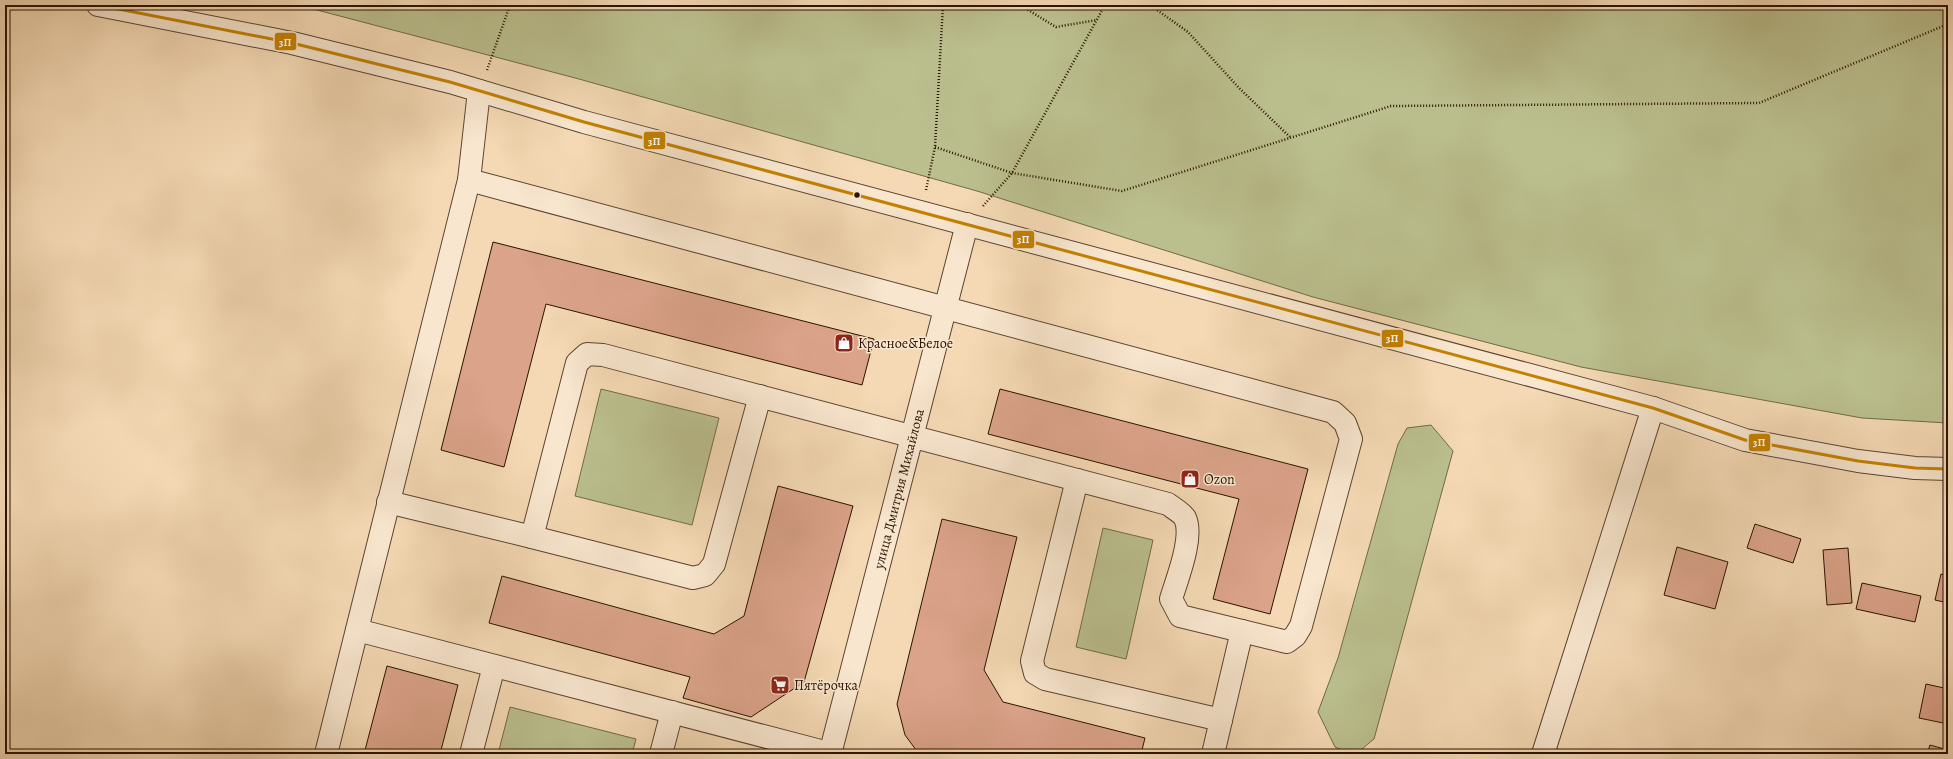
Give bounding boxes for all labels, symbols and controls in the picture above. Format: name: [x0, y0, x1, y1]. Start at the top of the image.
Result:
line badge: 3П: [274, 32, 297, 51]
text: 3П: [279, 35, 291, 50]
line badge: 3П: [643, 131, 666, 150]
text: 3П: [648, 134, 660, 149]
unlabelled marker: [852, 190, 862, 200]
line badge: 3П: [1012, 230, 1035, 249]
text: 3П: [1017, 232, 1029, 247]
line badge: 3П: [1381, 329, 1404, 348]
text: 3П: [1386, 331, 1398, 346]
shop icon: Красное&Белое: [833, 332, 855, 354]
place label: Красное&Белое: [858, 334, 953, 353]
street label: улица Дмитрия Михайлова: [868, 406, 929, 572]
line badge: 3П: [1748, 433, 1771, 452]
text: 3П: [1753, 435, 1765, 450]
shop icon: Ozon: [1179, 468, 1201, 490]
place label: Ozon: [1204, 470, 1235, 489]
supermarket icon: Пятёрочка: [769, 674, 791, 696]
place label: Пятёрочка: [794, 676, 858, 695]

